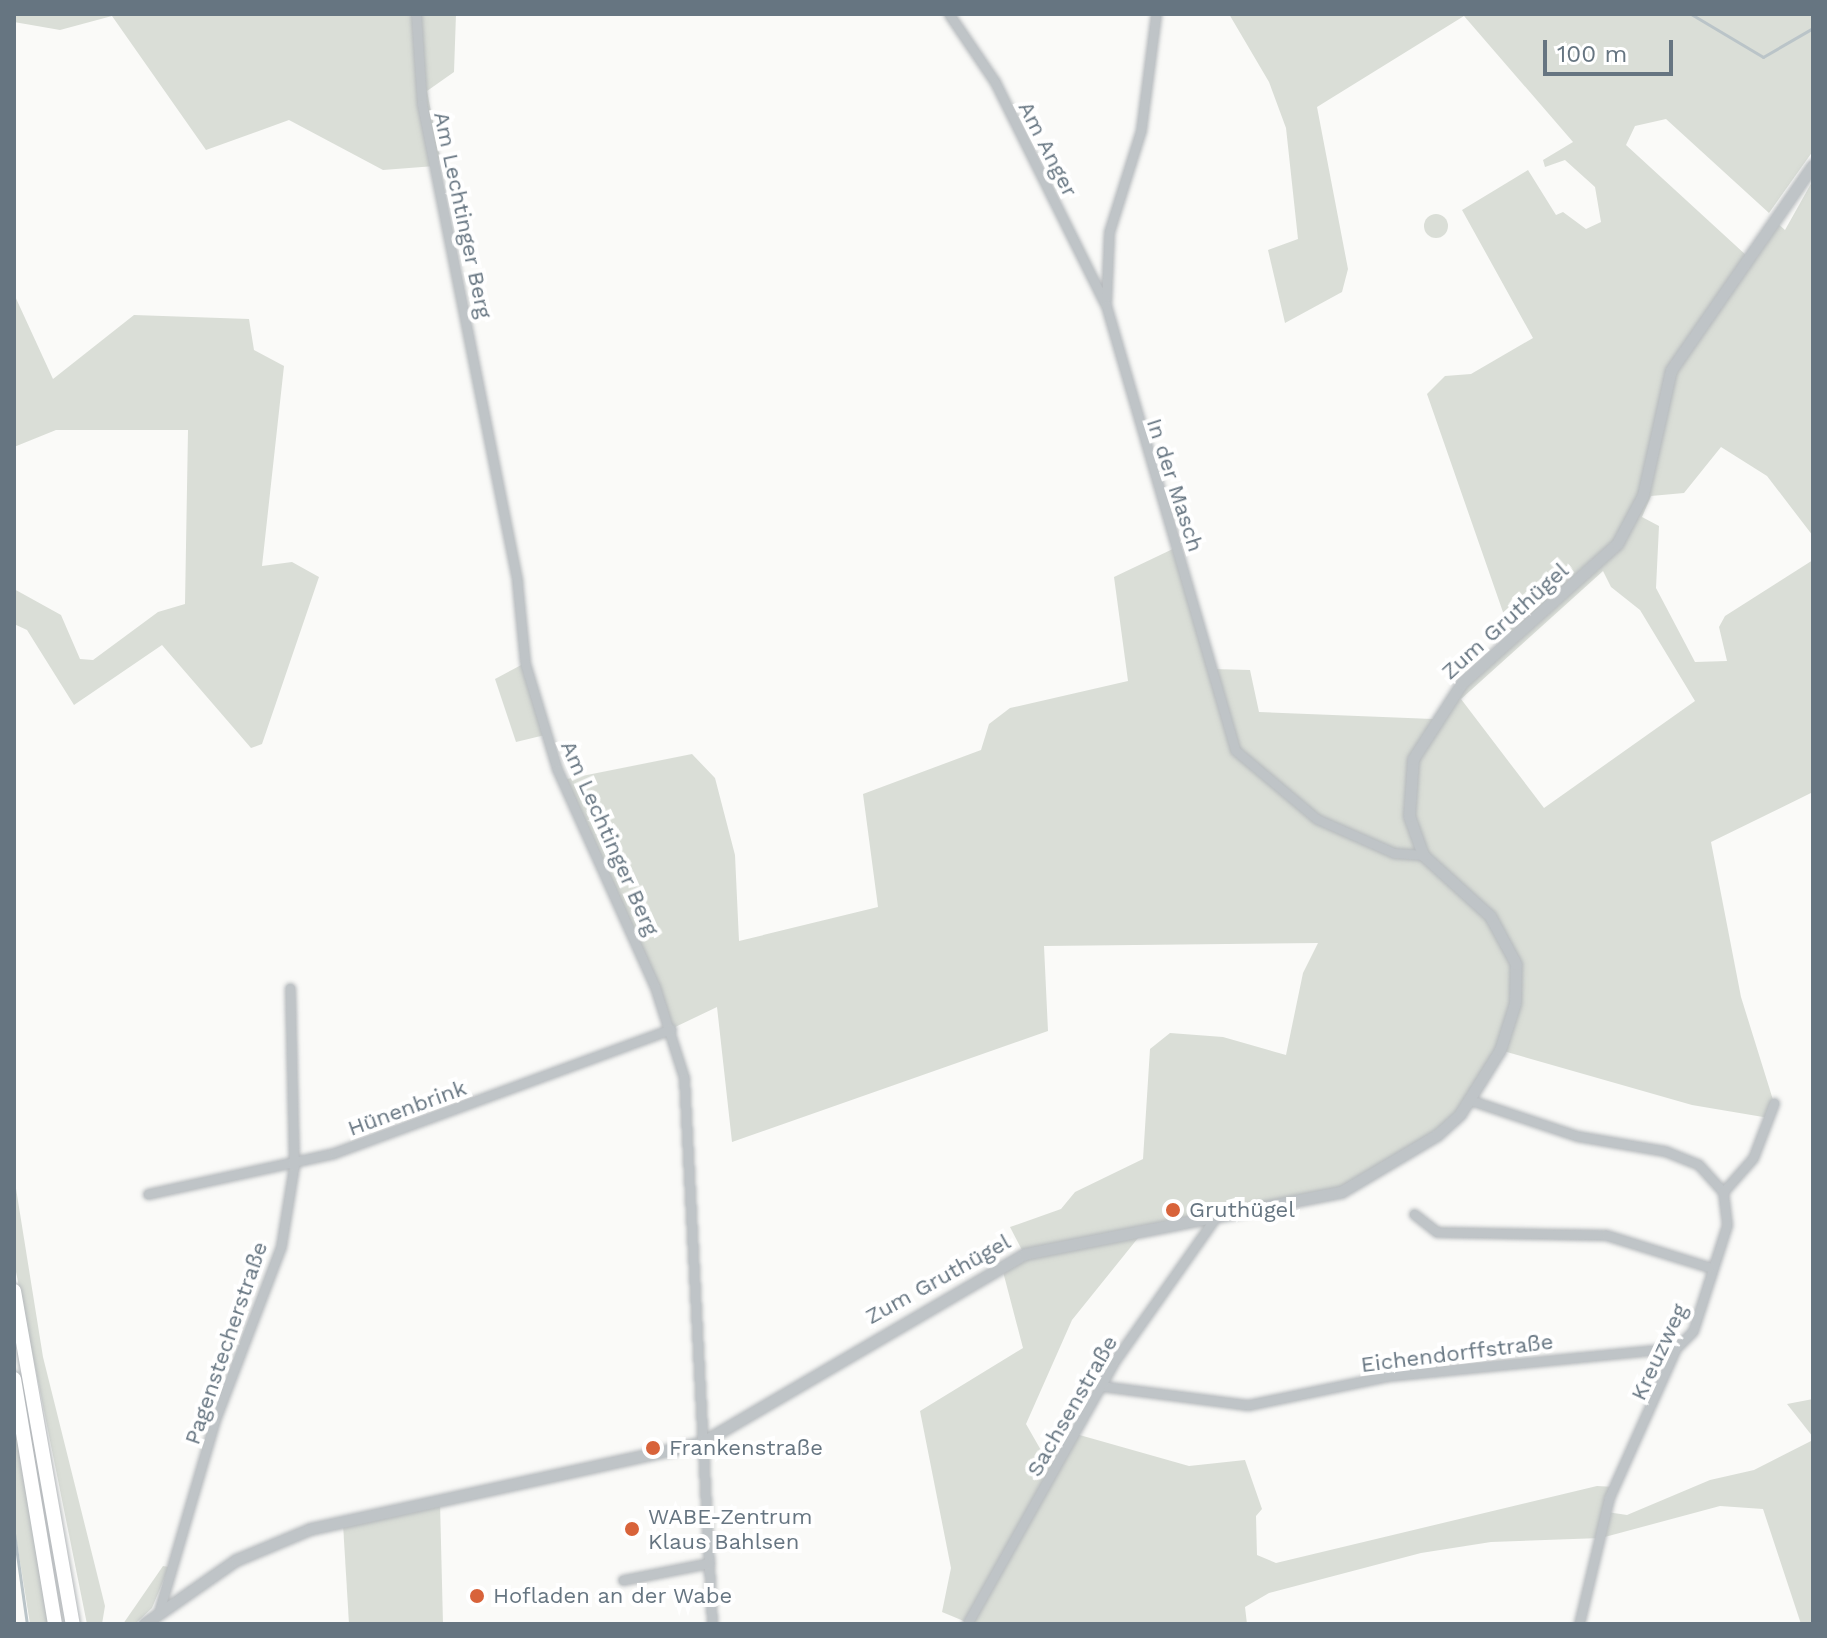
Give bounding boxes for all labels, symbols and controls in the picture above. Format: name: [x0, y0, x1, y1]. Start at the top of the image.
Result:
scale bar: [1547, 24, 1677, 74]
text: 100 m: [1557, 40, 1627, 68]
street label: Am Anger: [1013, 96, 1083, 202]
street label: Am Lechtinger Berg: [428, 109, 498, 321]
street label: In der Masch: [1141, 415, 1209, 555]
street label: Zum Gruthügel: [1436, 557, 1574, 685]
street label: Am Lechtinger Berg: [555, 736, 665, 940]
street label: Hünenbrink: [344, 1074, 470, 1142]
place label: Gruthügel: [1189, 1197, 1295, 1223]
marker: Gruthügel: [1164, 1201, 1182, 1219]
street label: Zum Gruthügel: [861, 1228, 1015, 1330]
street label: Pagenstecherstraße: [179, 1238, 273, 1448]
street label: Kreuzweg: [1625, 1300, 1693, 1404]
street label: Eichendorffstraße: [1359, 1328, 1555, 1378]
street label: Sachsenstraße: [1021, 1331, 1123, 1481]
place label: Frankenstraße: [669, 1435, 823, 1461]
marker: Frankenstraße: [644, 1439, 662, 1457]
place label: WABE-Zentrum Klaus Bahlsen: [648, 1503, 812, 1554]
marker: WABE-Zentrum Klaus Bahlsen: [623, 1520, 641, 1538]
place label: Hofladen an der Wabe: [493, 1583, 733, 1609]
marker: Hofladen an der Wabe: [468, 1587, 486, 1605]

